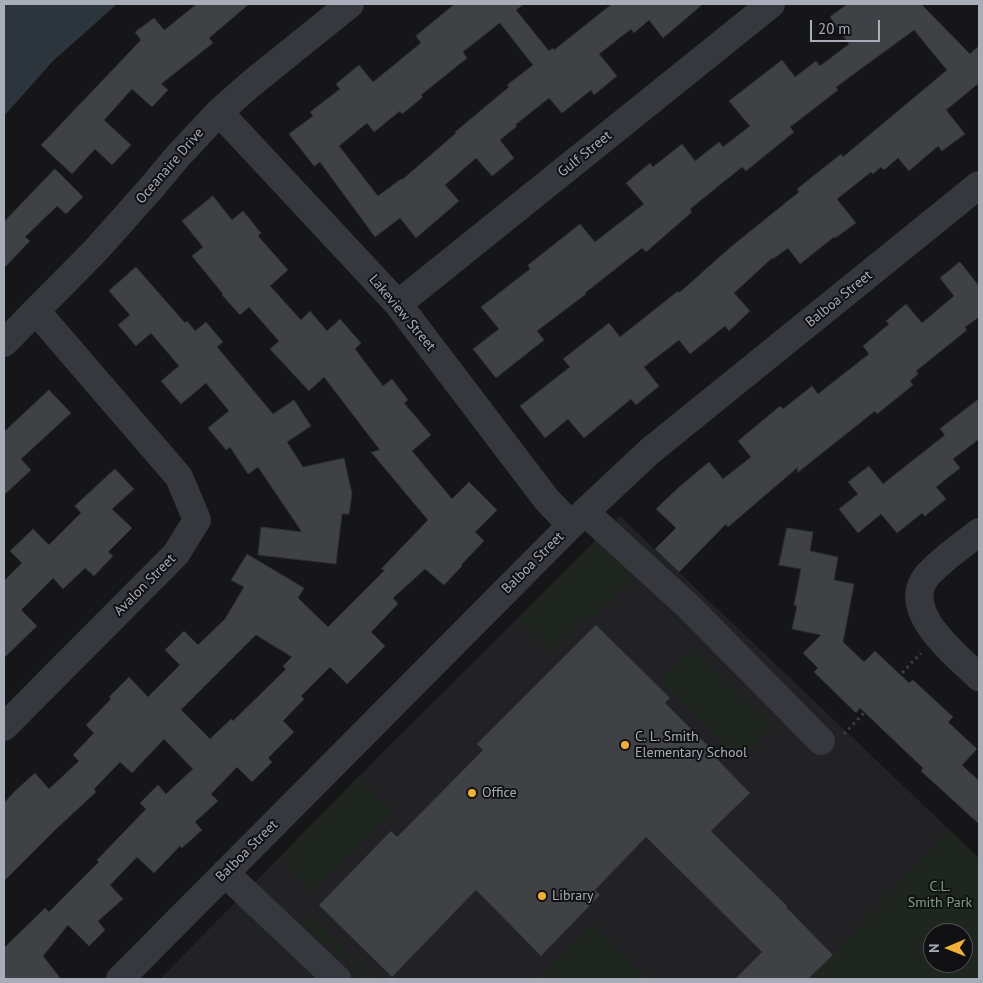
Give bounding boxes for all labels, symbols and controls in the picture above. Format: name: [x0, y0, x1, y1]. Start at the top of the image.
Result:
scale bar: [813, 10, 883, 42]
text: 20 m: [818, 19, 851, 38]
street label: Oceanaire Drive: [133, 125, 207, 207]
street label: Gulf Street: [555, 127, 615, 181]
street label: Balboa Street: [802, 267, 876, 331]
street label: Lakeview Street: [365, 271, 439, 355]
street label: Balboa Street: [499, 529, 567, 597]
street label: Avalon Street: [111, 551, 179, 619]
place label: C. L. Smith Elementary School: [635, 729, 747, 762]
marker: C. L. Smith Elementary School: [619, 739, 631, 751]
place label: Office: [482, 785, 517, 801]
marker: Office: [466, 787, 478, 799]
street label: Balboa Street: [213, 817, 281, 885]
park label: C.L. Smith Park: [908, 879, 972, 912]
place label: Library: [552, 888, 594, 904]
marker: Library: [536, 890, 548, 902]
north arrow: [923, 923, 973, 973]
text: N: [925, 943, 943, 953]

